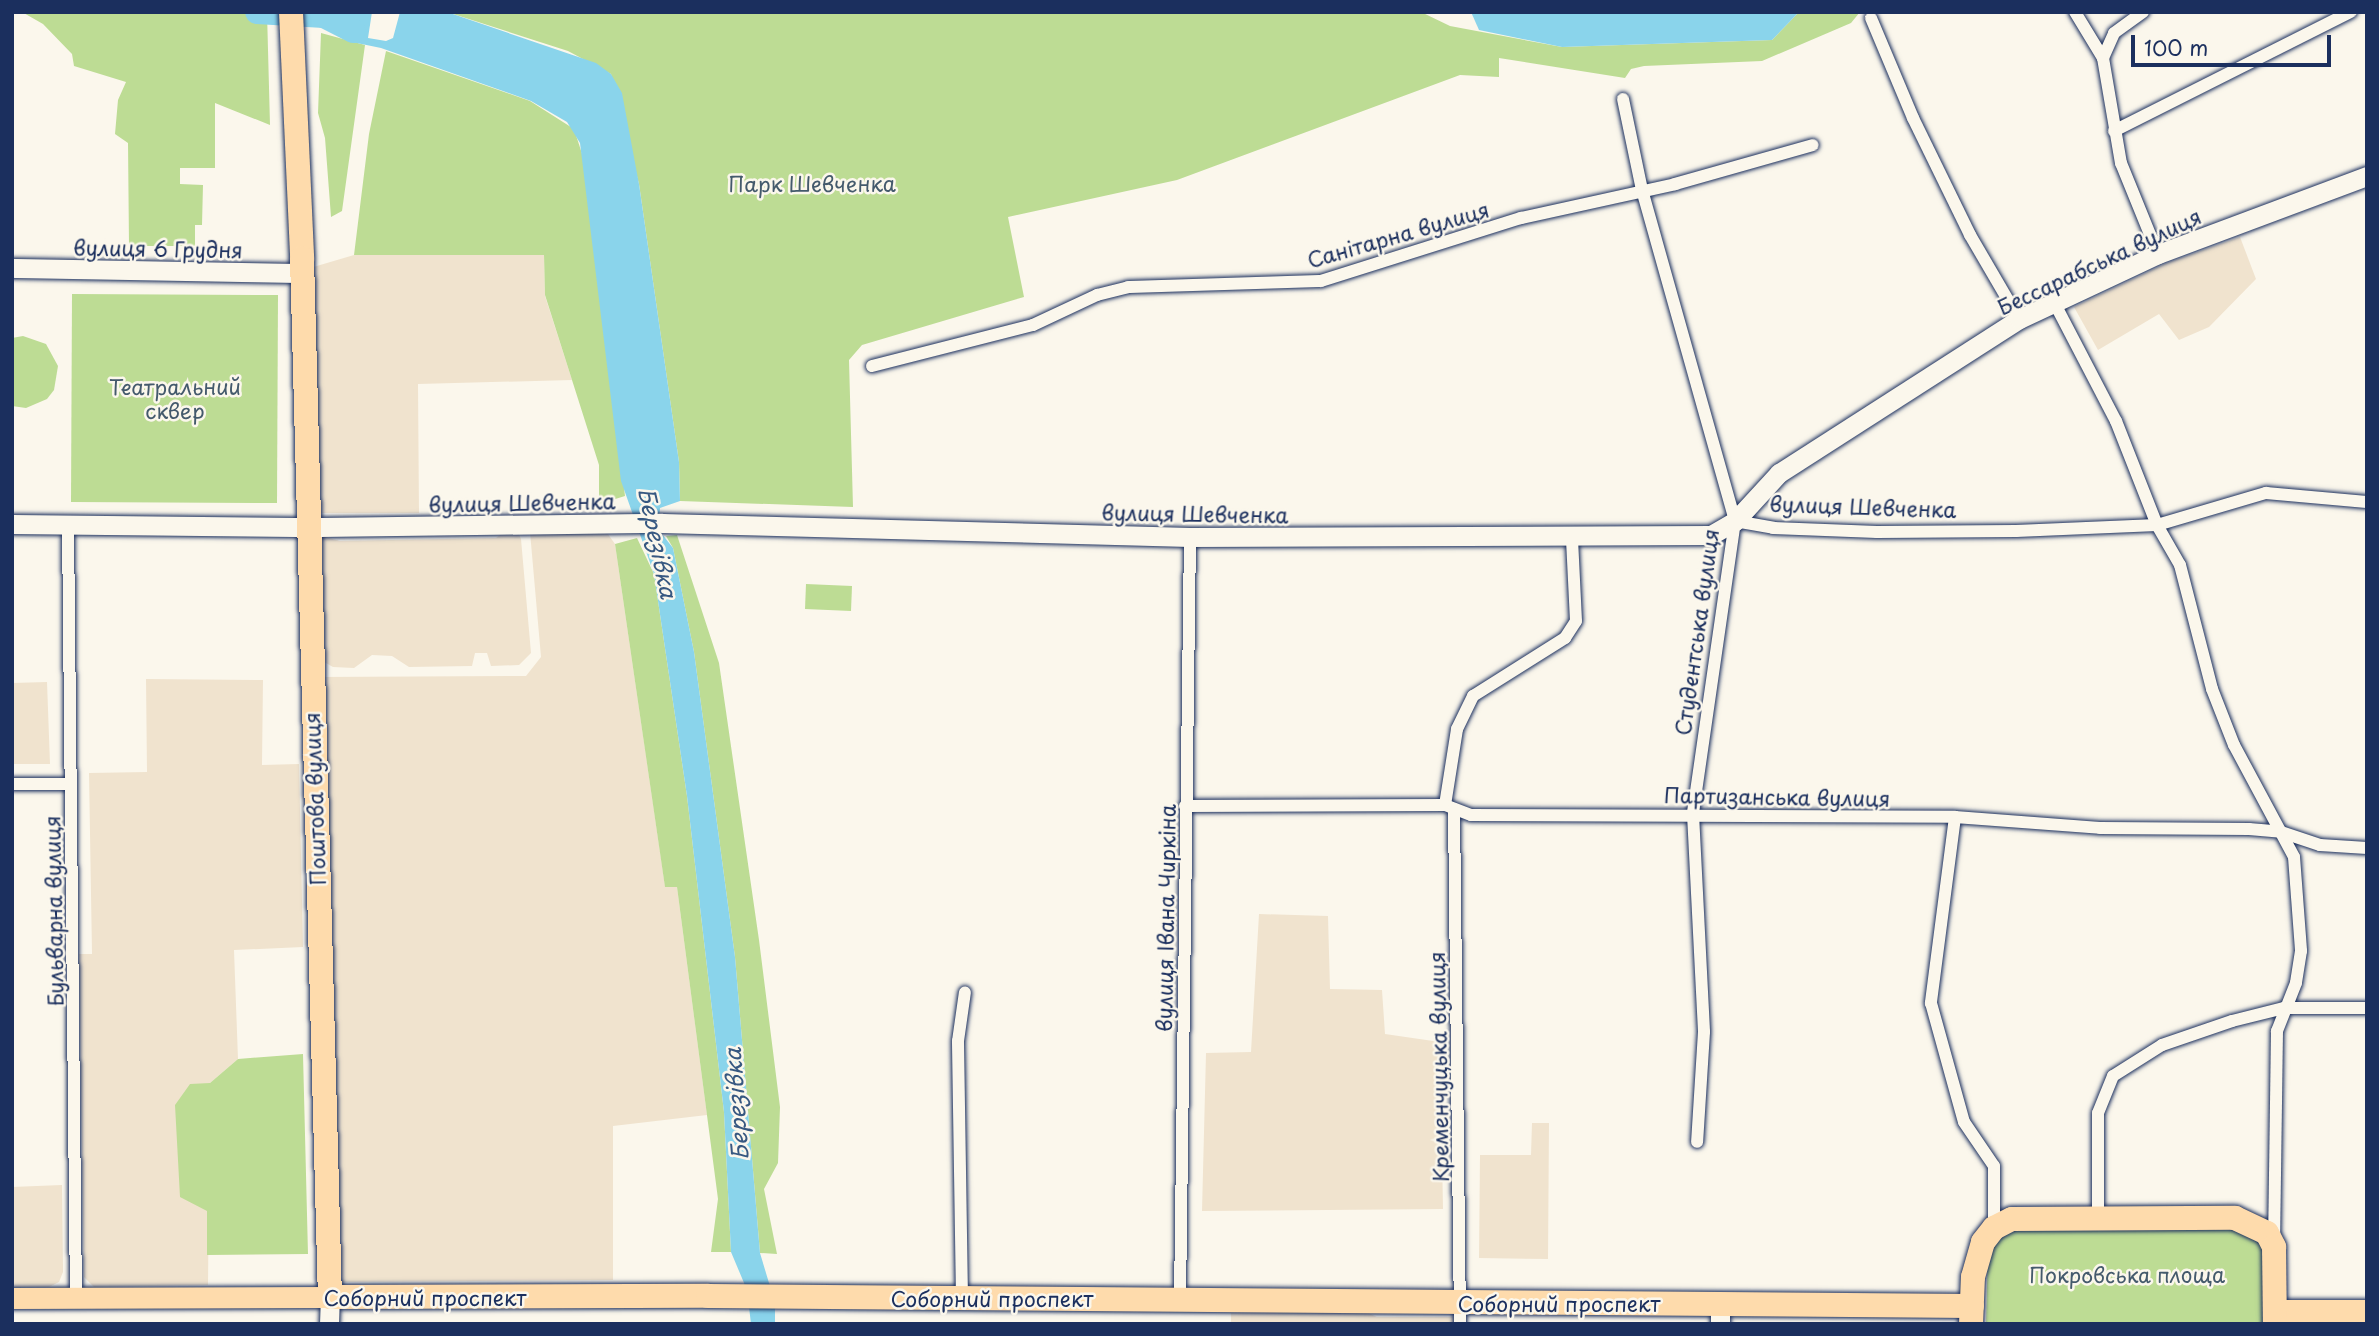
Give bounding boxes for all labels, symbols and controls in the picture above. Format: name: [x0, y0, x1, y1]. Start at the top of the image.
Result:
scale bar: [2134, 21, 2334, 65]
text: 100 m: [2144, 31, 2208, 63]
park label: Парк Шевченка: [728, 170, 896, 196]
street label: Санітарна вулиця: [1304, 196, 1492, 272]
street label: Бессарабська вулиця: [1993, 203, 2205, 319]
street label: вулиця 6 Грудня: [72, 234, 244, 262]
park label: Театральний сквер: [109, 373, 241, 423]
water label: Березівка: [633, 485, 683, 601]
street label: вулиця Шевченка: [428, 488, 616, 516]
street label: вулиця Шевченка: [1769, 490, 1957, 522]
street label: вулиця Шевченка: [1101, 499, 1289, 527]
street label: Студентська вулиця: [1669, 527, 1723, 737]
street label: Поштова вулиця: [298, 712, 330, 886]
street label: Партизанська вулиця: [1663, 781, 1891, 811]
street label: вулиця Івана Чиркіна: [1150, 804, 1180, 1032]
street label: Бульварна вулиця: [39, 815, 67, 1007]
street label: Кременчуцька вулиця: [1423, 951, 1453, 1183]
water label: Березівка: [718, 1047, 754, 1161]
park label: Покровська площа: [2028, 1261, 2226, 1287]
street label: Соборний проспект: [323, 1284, 527, 1310]
street label: Соборний проспект: [890, 1285, 1094, 1311]
street label: Соборний проспект: [1457, 1290, 1661, 1316]

